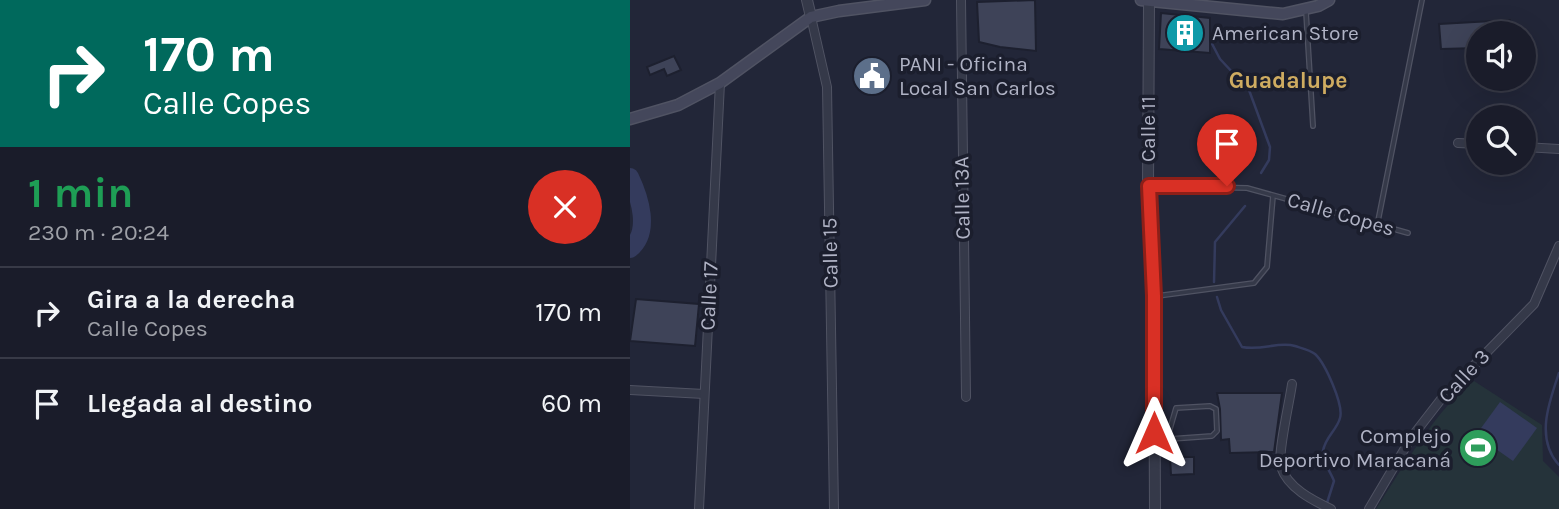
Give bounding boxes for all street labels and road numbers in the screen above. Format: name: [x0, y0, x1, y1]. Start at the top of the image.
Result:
street label: Calle 11: [1136, 96, 1160, 162]
street label: Calle 13A: [949, 156, 975, 240]
street label: Calle Copes: [1285, 187, 1397, 241]
street label: Calle 15: [817, 217, 843, 289]
street label: Calle 17: [695, 261, 723, 331]
street label: Calle 3: [1433, 344, 1495, 408]

